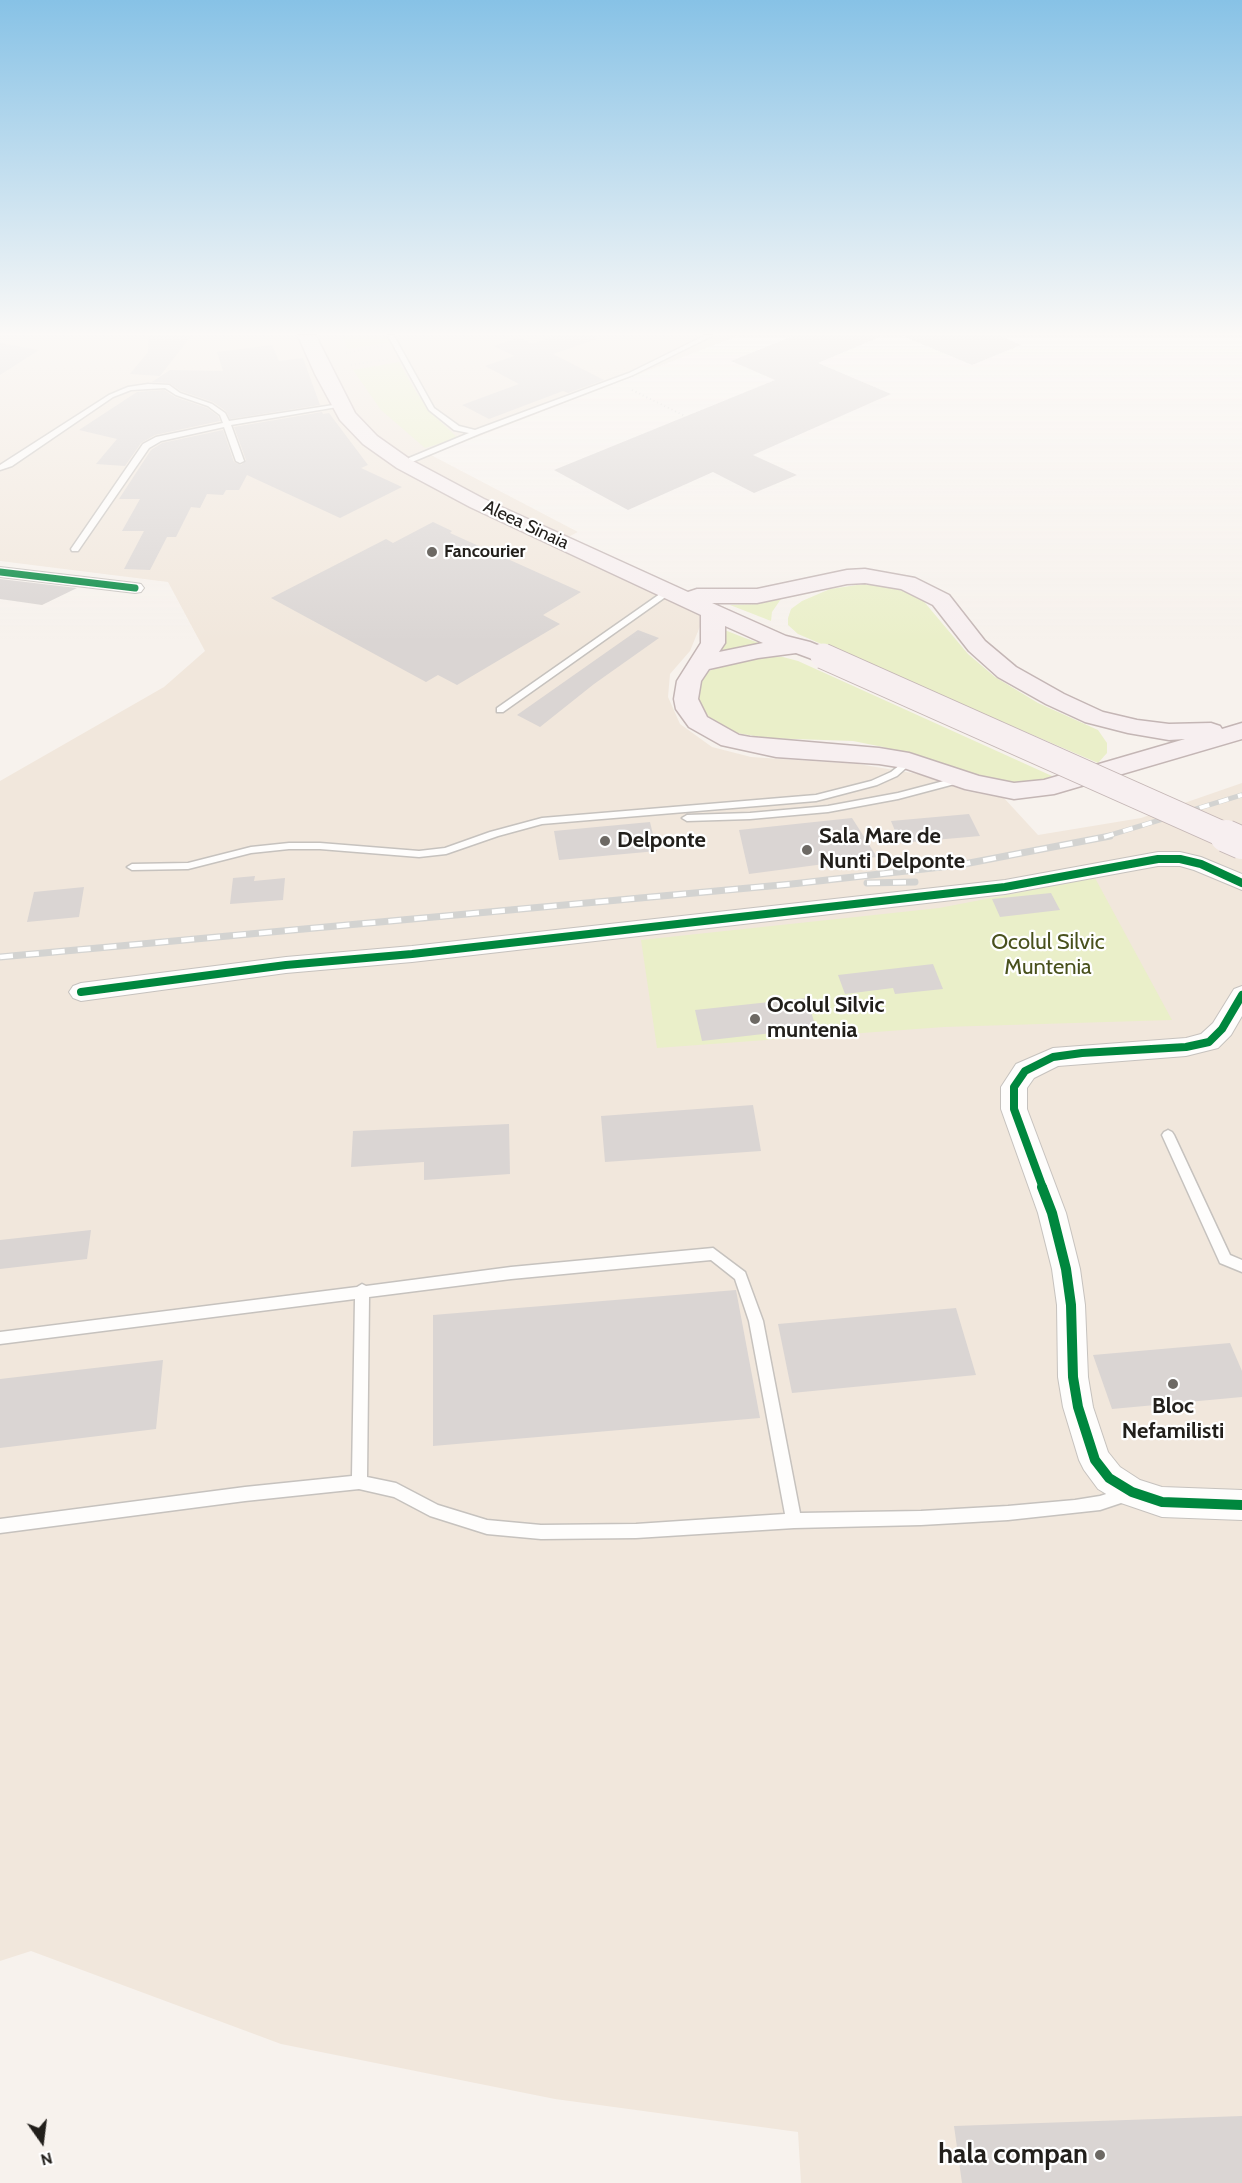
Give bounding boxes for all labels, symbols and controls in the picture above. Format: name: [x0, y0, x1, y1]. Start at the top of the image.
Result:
street label: Aleea Sinaia: [480, 496, 572, 554]
place label: Fancourier: [444, 541, 525, 563]
marker: Fancourier: [425, 545, 439, 559]
place label: Sala Mare de Nunti Delponte: [819, 824, 965, 876]
place label: Delponte: [617, 828, 706, 854]
marker: Delponte: [598, 834, 612, 848]
marker: Sala Mare de Nunti Delponte: [800, 843, 814, 857]
park label: Ocolul Silvic Muntenia: [991, 930, 1105, 981]
place label: Ocolul Silvic muntenia: [767, 993, 884, 1044]
marker: Ocolul Silvic muntenia: [748, 1012, 762, 1026]
marker: Bloc Nefamilisti: [1166, 1377, 1180, 1391]
place label: Bloc Nefamilisti: [1122, 1394, 1224, 1446]
north arrow: [12, 2111, 72, 2171]
place label: hala compan: [938, 2139, 1088, 2171]
text: N: [39, 2148, 54, 2170]
marker: hala compan: [1093, 2148, 1107, 2162]

